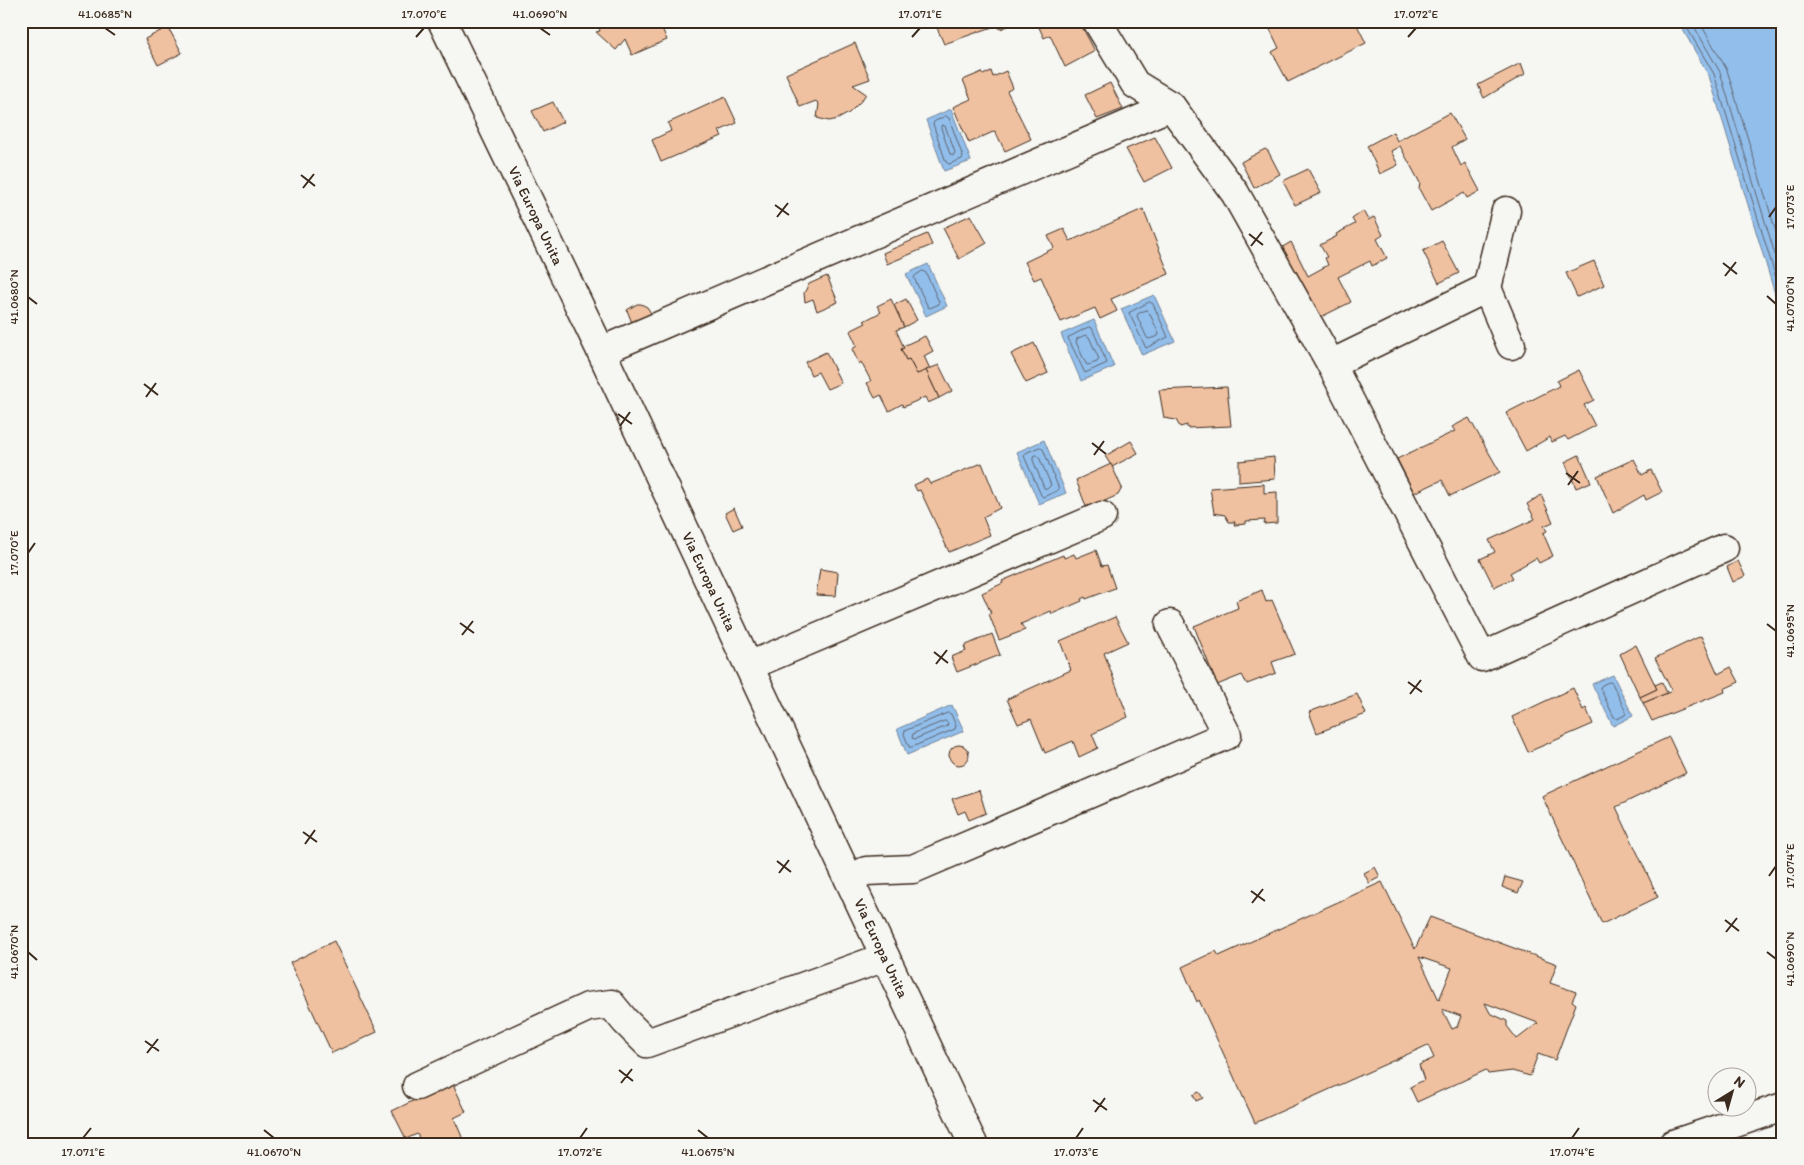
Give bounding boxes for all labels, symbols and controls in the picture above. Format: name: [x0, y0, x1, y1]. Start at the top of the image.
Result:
text: 41.0685°N: [78, 7, 132, 21]
text: 17.070°E: [401, 7, 447, 21]
text: 41.0690°N: [513, 7, 567, 21]
text: 17.071°E: [898, 7, 942, 21]
text: 17.072°E: [1394, 7, 1439, 21]
street label: Via Europa Unita: [504, 163, 567, 268]
text: 17.073°E: [1783, 184, 1797, 229]
text: 41.0680°N: [7, 269, 21, 325]
text: 41.0700°N: [1783, 276, 1797, 332]
street label: Via Europa Unita: [678, 529, 740, 634]
text: 17.070°E: [7, 530, 21, 576]
text: 41.0695°N: [1783, 604, 1797, 658]
text: 17.074°E: [1783, 843, 1797, 889]
street label: Via Europa Unita: [850, 896, 912, 1001]
text: 41.0670°N: [7, 925, 21, 979]
text: 41.0690°N: [1783, 932, 1797, 986]
north arrow: [1706, 1068, 1756, 1118]
text: N: [1731, 1072, 1748, 1092]
text: 17.071°E: [61, 1145, 105, 1159]
text: 41.0670°N: [247, 1145, 301, 1159]
text: 17.072°E: [558, 1145, 603, 1159]
text: 41.0675°N: [681, 1145, 735, 1159]
text: 17.073°E: [1054, 1145, 1099, 1159]
text: 17.074°E: [1549, 1145, 1595, 1159]

